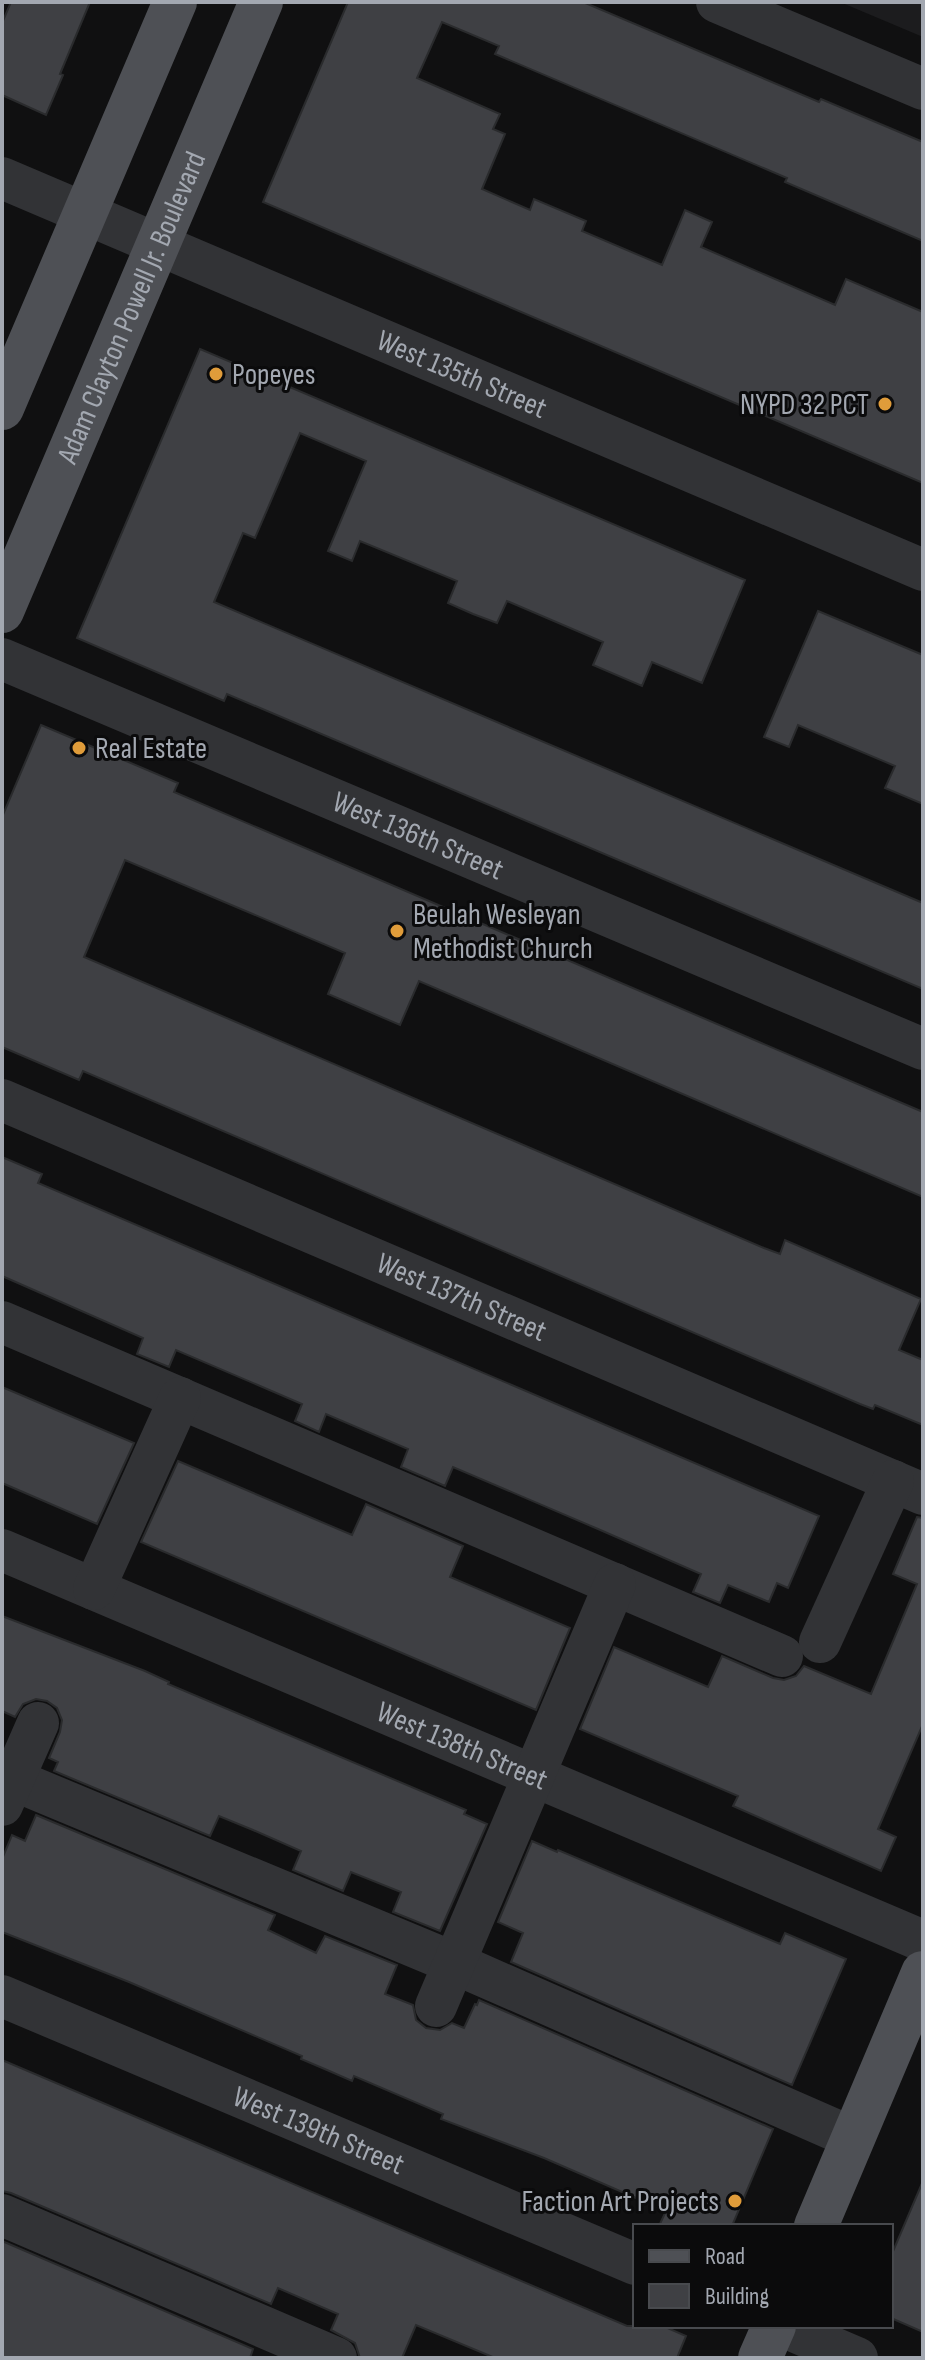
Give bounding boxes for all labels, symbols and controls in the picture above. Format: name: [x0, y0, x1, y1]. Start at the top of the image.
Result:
street label: Adam Clayton Powell Jr. Boulevard: [49, 146, 214, 470]
street label: West 135th Street: [371, 323, 552, 427]
place label: Popeyes: [232, 357, 316, 393]
marker: Popeyes: [207, 365, 225, 383]
place label: NYPD 32 PCT: [740, 387, 869, 423]
marker: NYPD 32 PCT: [876, 395, 894, 413]
place label: Real Estate: [95, 731, 207, 767]
marker: Real Estate: [70, 739, 88, 757]
street label: West 136th Street: [327, 784, 509, 888]
place label: Beulah Wesleyan Methodist Church: [413, 897, 593, 967]
marker: Beulah Wesleyan Methodist Church: [388, 922, 406, 940]
street label: West 137th Street: [371, 1245, 552, 1350]
street label: West 138th Street: [371, 1694, 553, 1798]
street label: West 139th Street: [227, 2079, 409, 2183]
place label: Faction Art Projects: [522, 2184, 719, 2220]
marker: Faction Art Projects: [726, 2192, 744, 2210]
legend: [633, 2224, 893, 2328]
text: Road: [705, 2242, 745, 2271]
text: Building: [705, 2282, 769, 2311]

